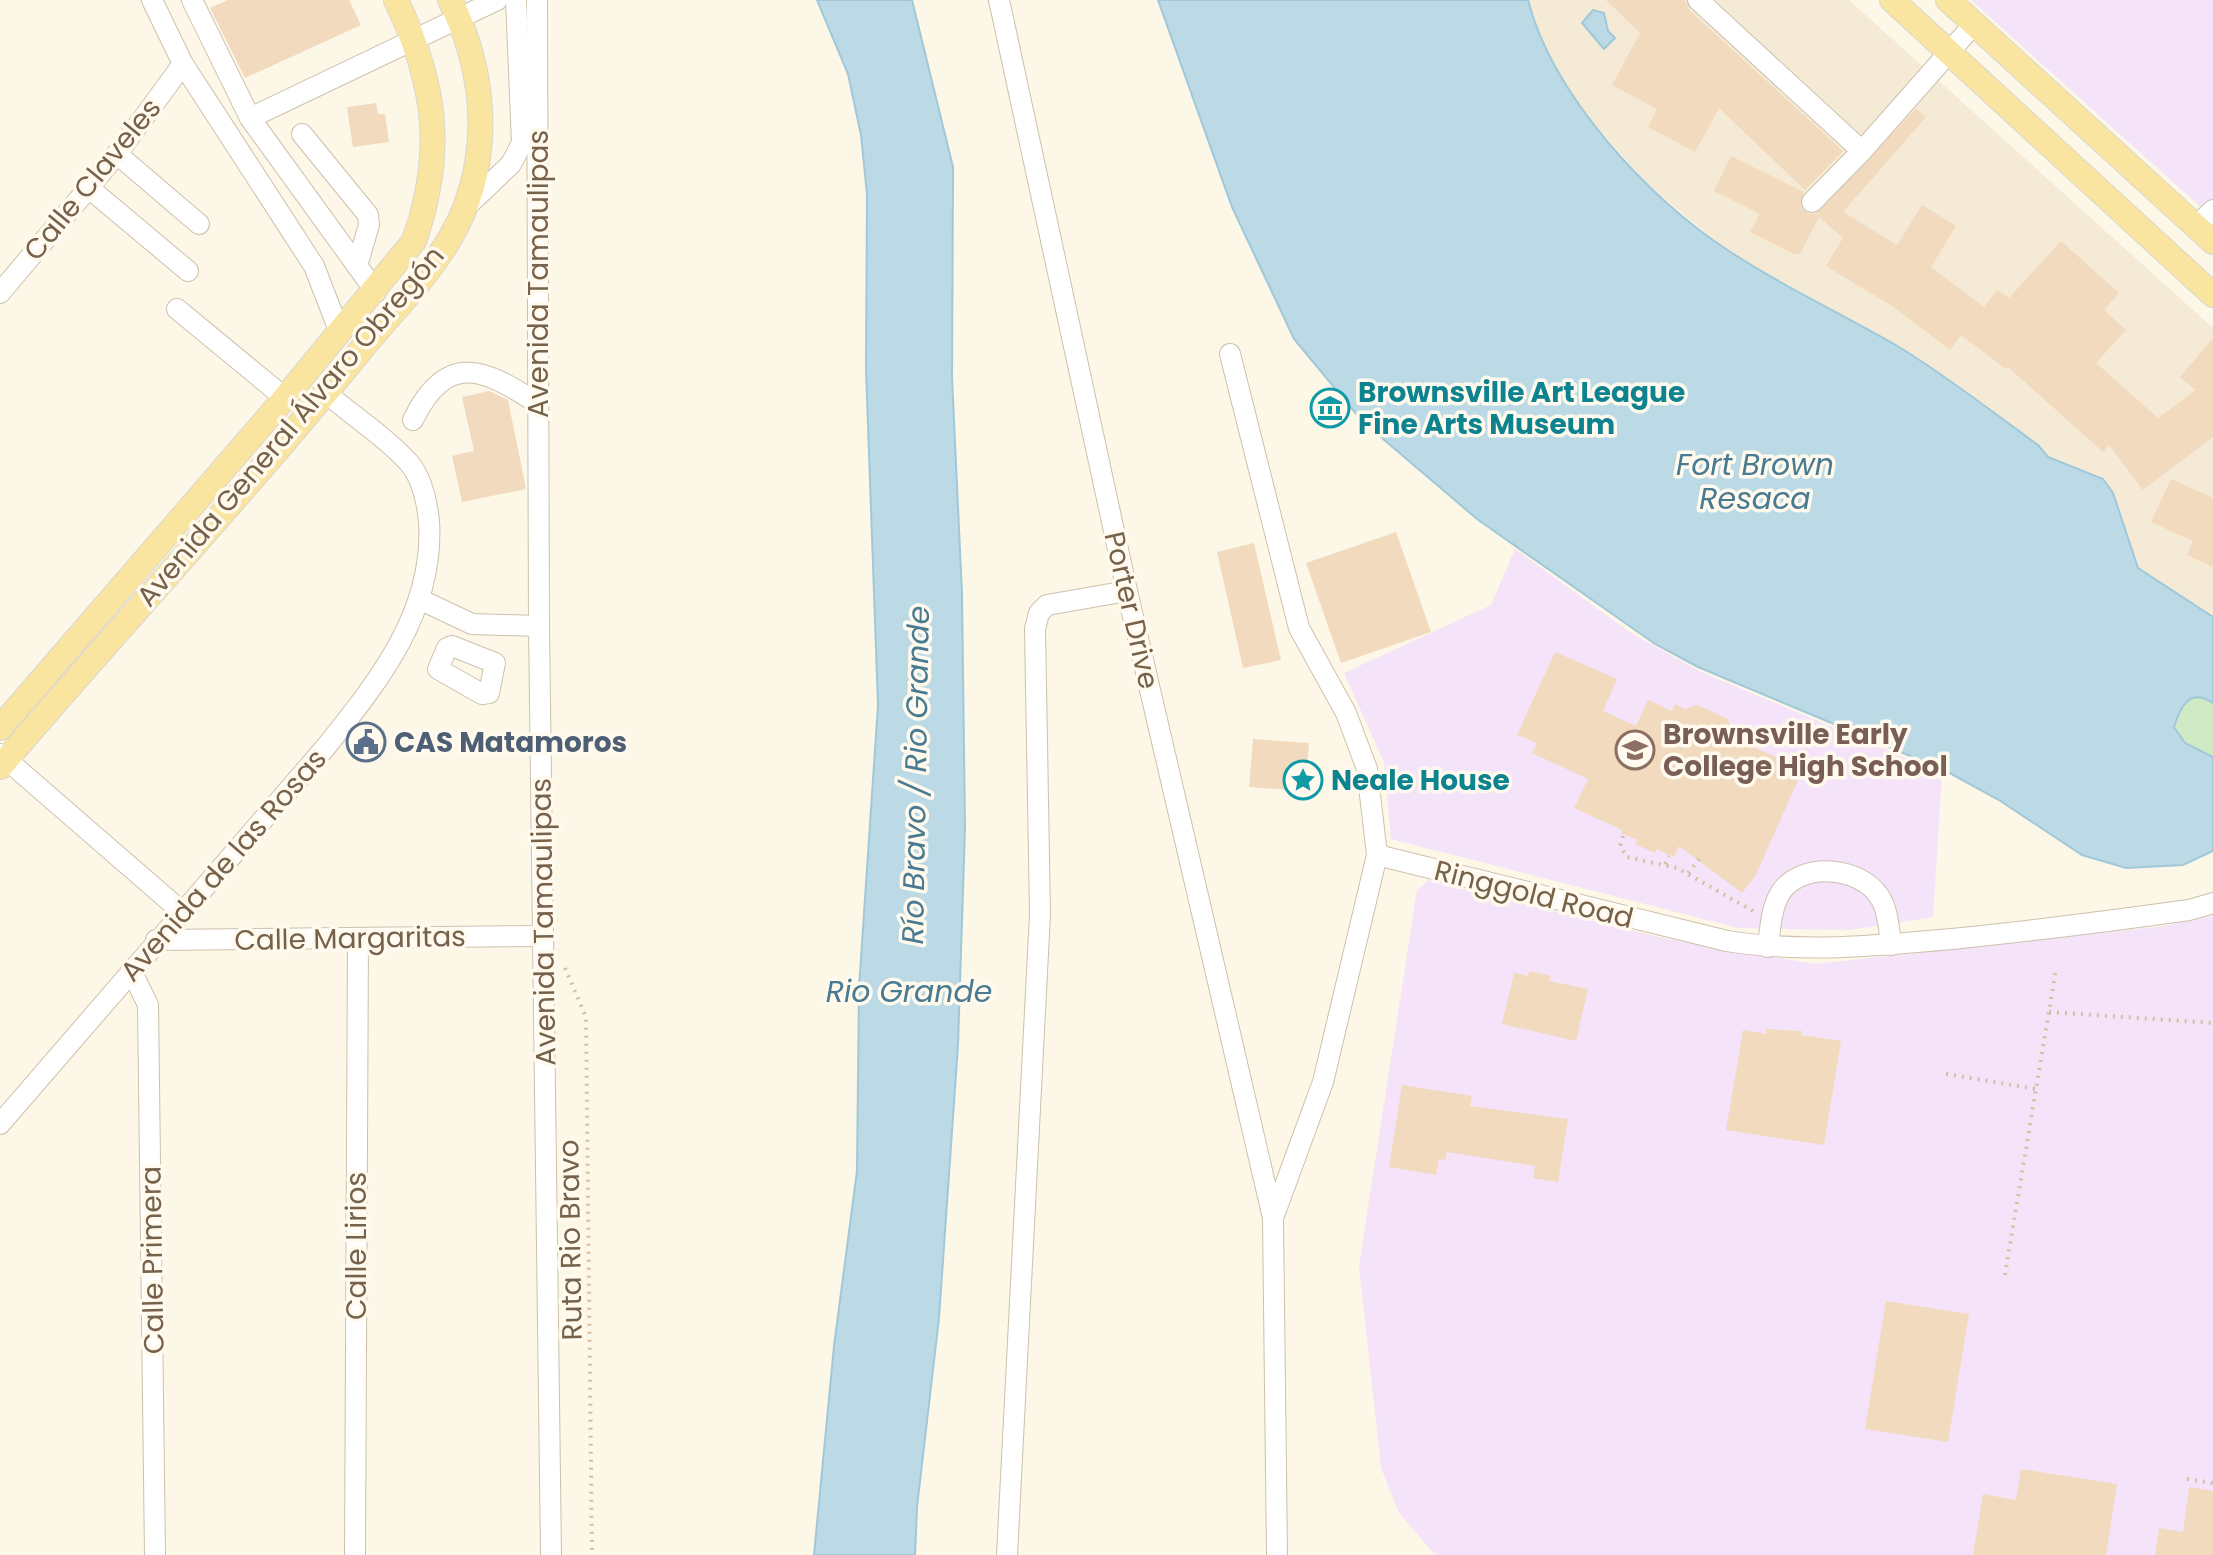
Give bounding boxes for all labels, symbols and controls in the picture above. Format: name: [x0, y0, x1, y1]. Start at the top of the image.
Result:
street label: Calle Claveles: [15, 90, 170, 269]
street label: Avenida Tamaulipas: [519, 130, 558, 418]
street label: Avenida General Álvaro Obregón: [128, 238, 453, 615]
place label: Brownsville Art League Fine Arts Museum: [1358, 373, 1685, 444]
museum icon: Brownsville Art League Fine Arts Museum: [1309, 387, 1351, 429]
water label: Fort Brown Resaca: [1676, 443, 1834, 520]
street label: Porter Drive: [1094, 528, 1169, 693]
water label: Río Bravo / Rio Grande: [891, 605, 940, 945]
place label: Brownsville Early College High School: [1663, 715, 1948, 786]
public building icon: CAS Matamoros: [345, 721, 387, 763]
place label: CAS Matamoros: [394, 723, 627, 762]
school or university icon: Brownsville Early College High School: [1614, 729, 1656, 771]
street label: Avenida de las Rosas: [111, 741, 335, 990]
place icon: Neale House: [1282, 759, 1324, 801]
place label: Neale House: [1331, 761, 1510, 800]
street label: Avenida Tamaulipas: [521, 778, 566, 1066]
street label: Ringgold Road: [1430, 851, 1637, 938]
street label: Calle Margaritas: [234, 917, 466, 960]
water label: Rio Grande: [826, 970, 992, 1013]
street label: Ruta Rio Bravo: [549, 1139, 592, 1341]
street label: Calle Primera: [131, 1166, 174, 1354]
street label: Calle Lirios: [337, 1172, 376, 1320]

